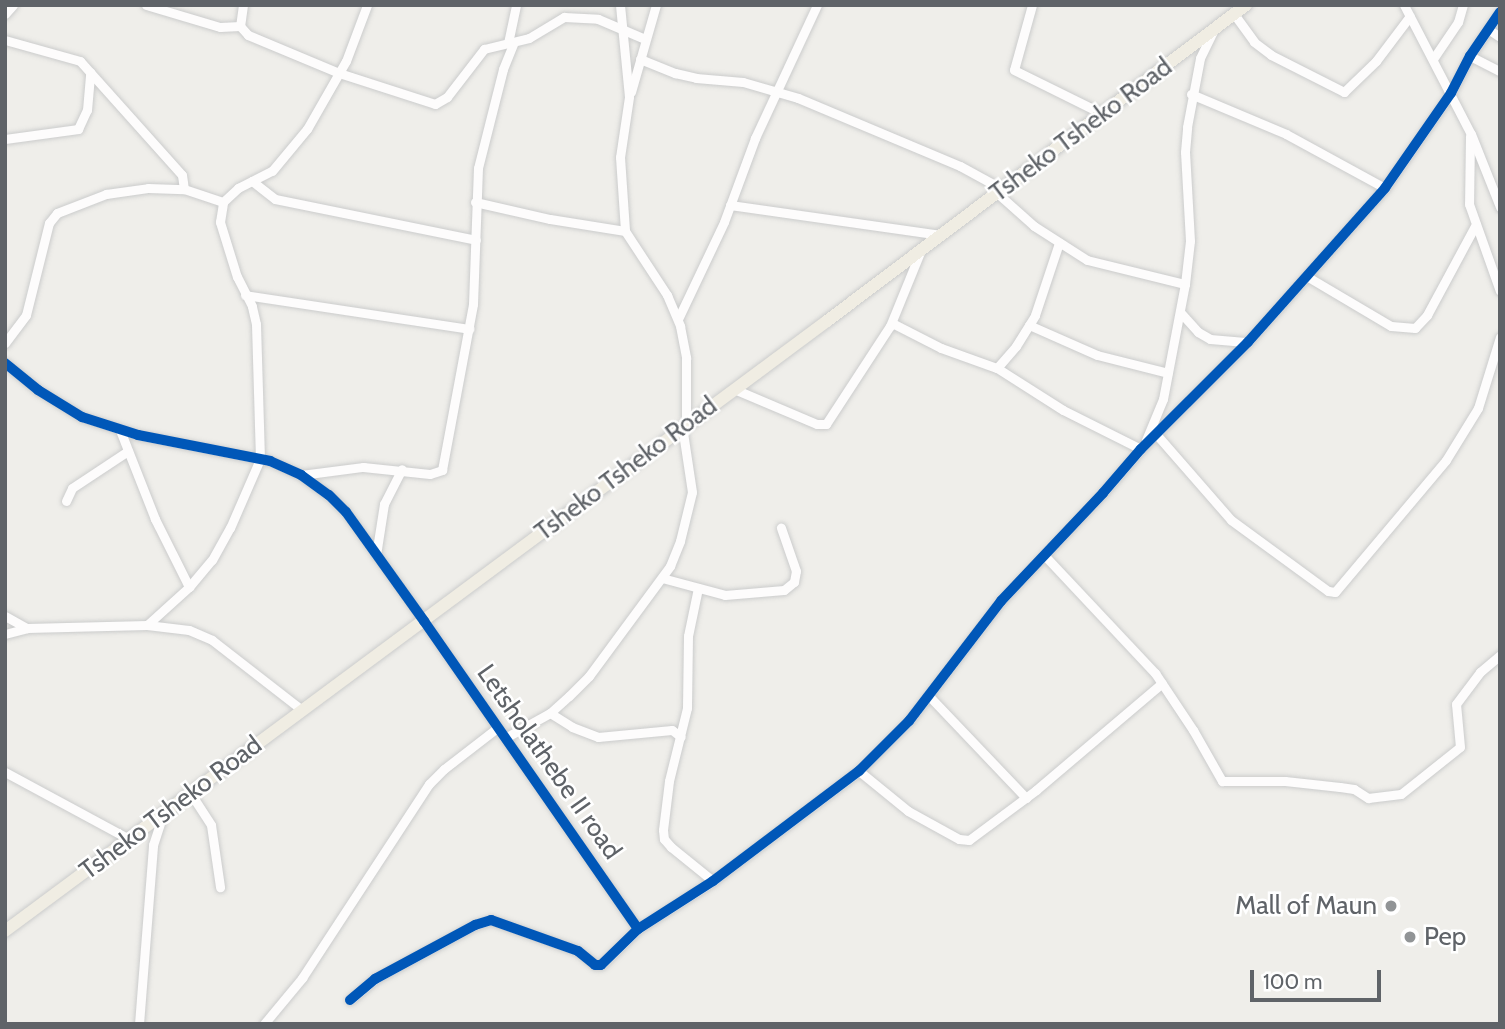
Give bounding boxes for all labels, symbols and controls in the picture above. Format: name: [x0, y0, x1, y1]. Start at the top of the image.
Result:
street label: Tsheko Tsheko Road: [984, 51, 1178, 209]
street label: Tsheko Tsheko Road: [529, 390, 723, 548]
street label: Letsholathebe II road: [470, 659, 628, 865]
street label: Tsheko Tsheko Road: [74, 729, 268, 887]
place label: Mall of Maun: [1235, 890, 1377, 922]
marker: Mall of Maun: [1383, 898, 1399, 914]
place label: Pep: [1424, 921, 1466, 953]
marker: Pep: [1402, 929, 1418, 945]
scale bar: [1253, 956, 1384, 1000]
text: 100 m: [1263, 969, 1322, 994]

